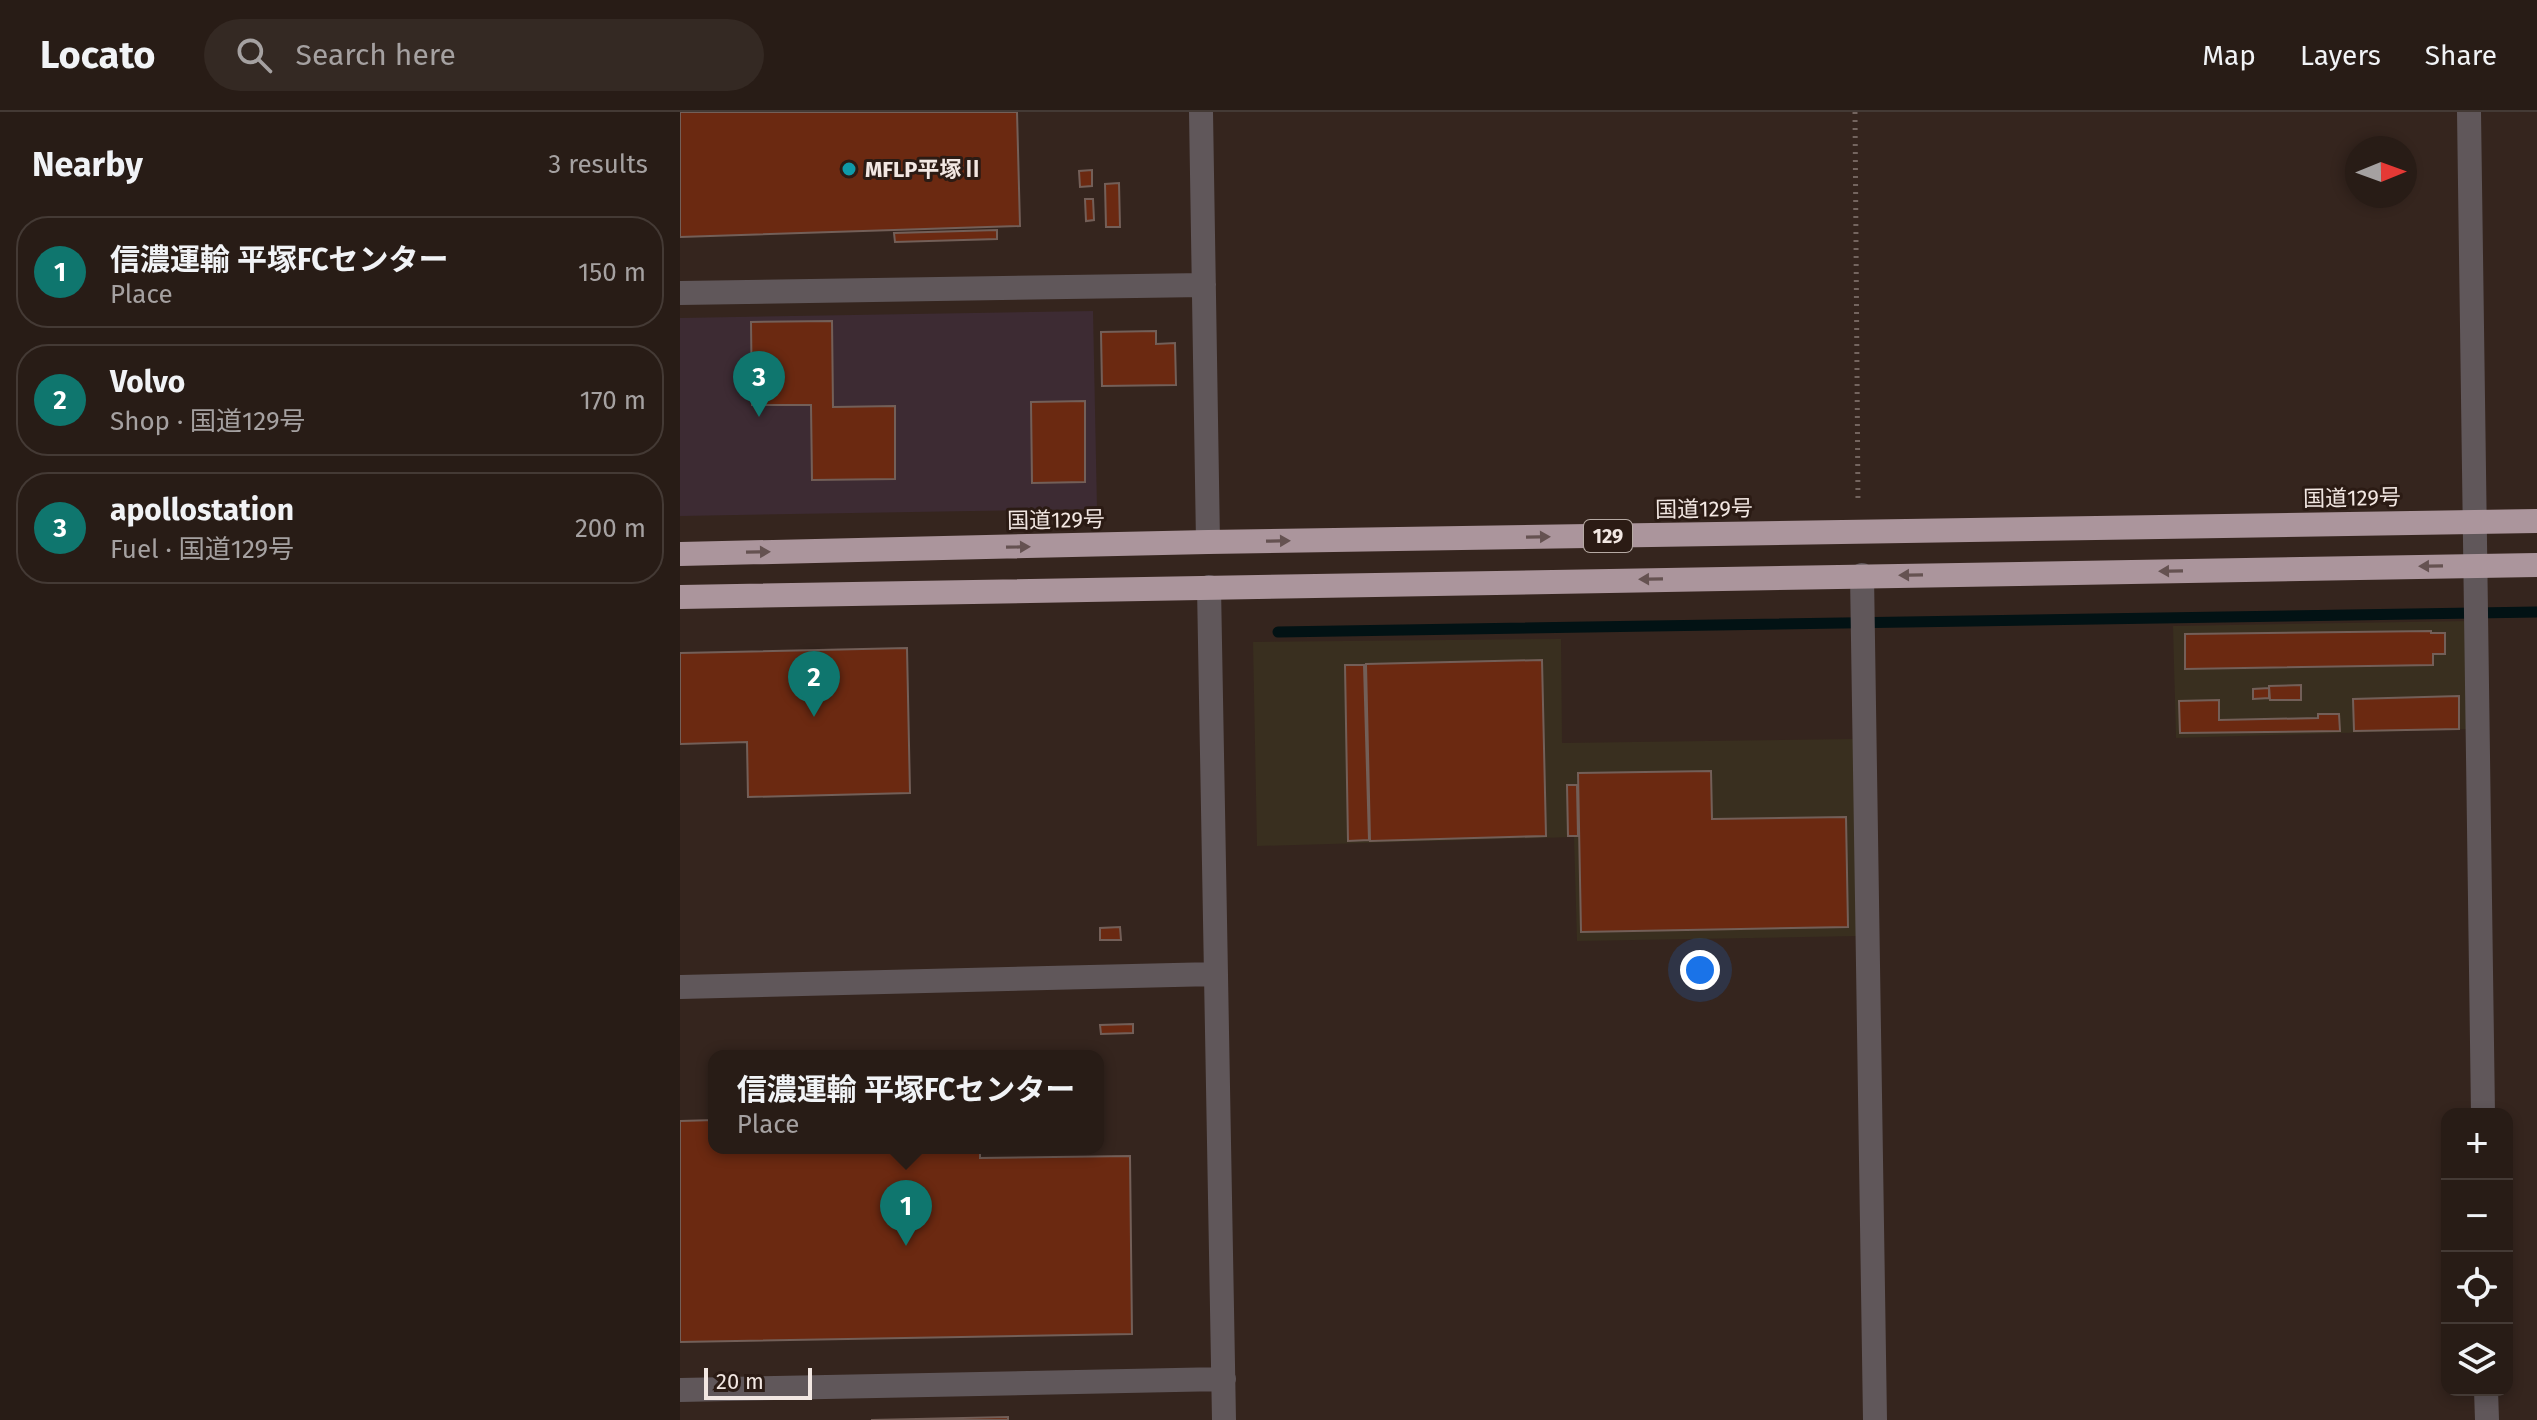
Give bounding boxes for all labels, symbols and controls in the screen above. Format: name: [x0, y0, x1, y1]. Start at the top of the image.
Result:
search box: [204, 19, 764, 91]
text: Locato: [40, 32, 156, 78]
icon: search: [232, 33, 276, 77]
text: Search here: [296, 37, 456, 73]
text: Map: [2202, 39, 2256, 72]
text: Layers: [2300, 39, 2381, 72]
text: Share: [2425, 39, 2497, 72]
north arrow: [2345, 136, 2417, 208]
text: Nearby: [32, 144, 143, 185]
text: 3 results: [548, 149, 648, 180]
place label: MFLP平塚Ⅱ: [865, 156, 984, 183]
marker: MFLP平塚Ⅱ: [840, 160, 858, 178]
text: 信濃運輸 平塚FCセンター: [110, 242, 448, 278]
text: 1: [54, 257, 66, 288]
text: 150 m: [578, 257, 646, 288]
text: Place: [110, 279, 173, 310]
pin: 3: [733, 351, 785, 417]
text: Volvo: [110, 364, 185, 400]
text: 2: [53, 385, 67, 416]
text: 170 m: [580, 385, 646, 416]
text: Shop · 国道129号: [110, 406, 306, 437]
street label: 国道129号: [2303, 484, 2401, 512]
text: apollostation: [110, 492, 294, 528]
street label: 国道129号: [1655, 495, 1753, 523]
street label: 国道129号: [1007, 506, 1105, 534]
text: 3: [53, 513, 67, 544]
text: 200 m: [575, 513, 646, 544]
road number: 129: [1584, 520, 1632, 552]
one-way arrow: [1526, 531, 1551, 544]
text: Fuel · 国道129号: [110, 534, 294, 565]
one-way arrow: [1266, 535, 1291, 548]
one-way arrow: [1006, 540, 1031, 553]
one-way arrow: [746, 546, 771, 559]
one-way arrow: [2418, 560, 2443, 573]
one-way arrow: [2158, 564, 2183, 577]
one-way arrow: [1898, 568, 1923, 581]
one-way arrow: [1638, 573, 1663, 586]
pin: 2: [788, 651, 840, 717]
your location: [1680, 950, 1720, 990]
popup: [708, 1050, 1104, 1154]
text: 信濃運輸 平塚FCセンター: [737, 1072, 1075, 1108]
map controls: [2441, 1108, 2513, 1396]
button: +: [2441, 1108, 2513, 1180]
text: Place: [737, 1109, 799, 1140]
pin: 1: [880, 1180, 932, 1246]
button: −: [2441, 1180, 2513, 1252]
button: locate: [2441, 1252, 2513, 1324]
button: layers: [2441, 1324, 2513, 1396]
scale bar: [704, 1364, 812, 1400]
text: 20 m: [716, 1368, 764, 1395]

